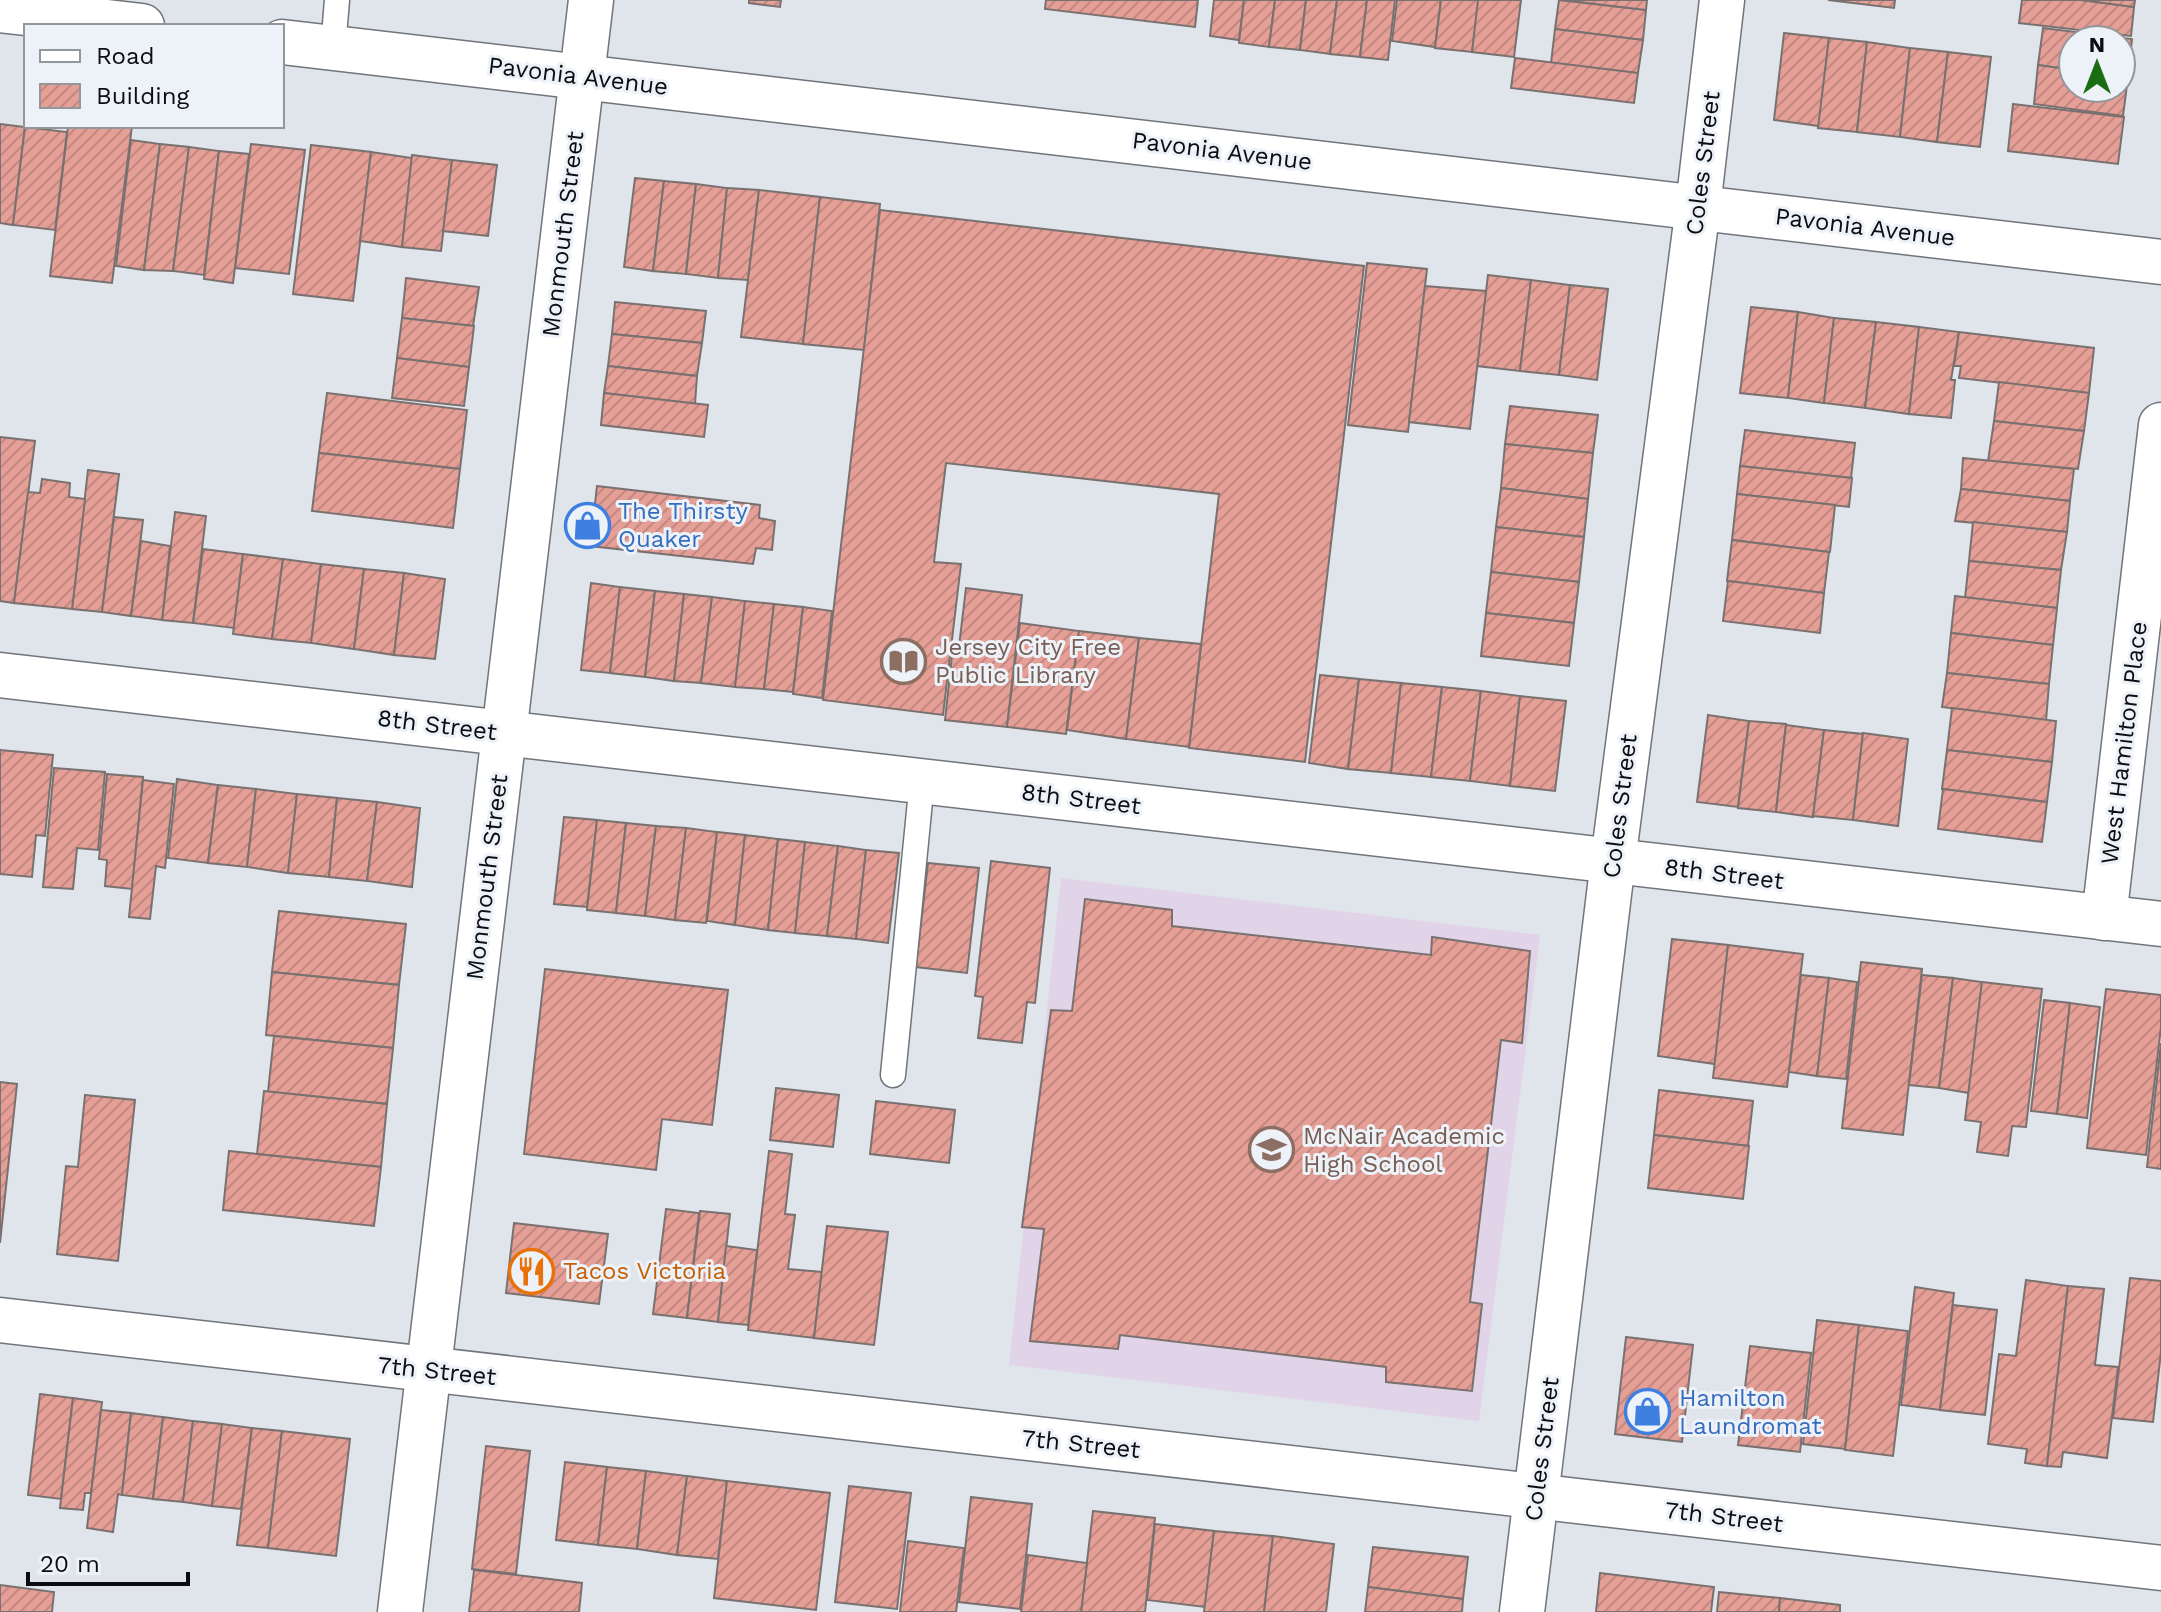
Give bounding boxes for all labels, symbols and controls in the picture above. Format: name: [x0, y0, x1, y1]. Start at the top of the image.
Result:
legend: [24, 24, 284, 128]
north arrow: [2057, 24, 2137, 104]
text: N: [2089, 32, 2105, 57]
text: Road: [96, 42, 155, 70]
street label: Pavonia Avenue: [486, 51, 670, 101]
text: Building: [96, 82, 189, 110]
street label: Coles Street: [1680, 89, 1726, 237]
street label: Pavonia Avenue: [1130, 126, 1314, 176]
street label: Monmouth Street: [536, 130, 590, 338]
street label: Pavonia Avenue: [1773, 202, 1957, 252]
place label: The Thirsty Quaker: [618, 497, 749, 553]
shop icon: The Thirsty Quaker: [563, 501, 611, 549]
street label: West Hamilton Place: [2095, 620, 2153, 866]
place label: Jersey City Free Public Library: [935, 633, 1121, 689]
library icon: Jersey City Free Public Library: [880, 637, 928, 685]
street label: 8th Street: [376, 704, 498, 746]
street label: Coles Street: [1597, 732, 1643, 880]
street label: Monmouth Street: [460, 773, 514, 981]
street label: 8th Street: [1020, 778, 1142, 820]
street label: 8th Street: [1663, 853, 1785, 895]
place label: McNair Academic High School: [1303, 1122, 1505, 1178]
school or university icon: McNair Academic High School: [1248, 1126, 1296, 1174]
restaurant icon: Tacos Victoria: [508, 1247, 556, 1295]
place label: Tacos Victoria: [563, 1257, 726, 1285]
street label: 7th Street: [376, 1351, 498, 1391]
street label: Coles Street: [1519, 1375, 1565, 1523]
place label: Hamilton Laundromat: [1679, 1384, 1822, 1440]
shop icon: Hamilton Laundromat: [1624, 1388, 1672, 1436]
street label: 7th Street: [1020, 1424, 1142, 1464]
street label: 7th Street: [1663, 1496, 1785, 1538]
scale bar: [28, 1536, 188, 1586]
text: 20 m: [40, 1550, 100, 1578]

